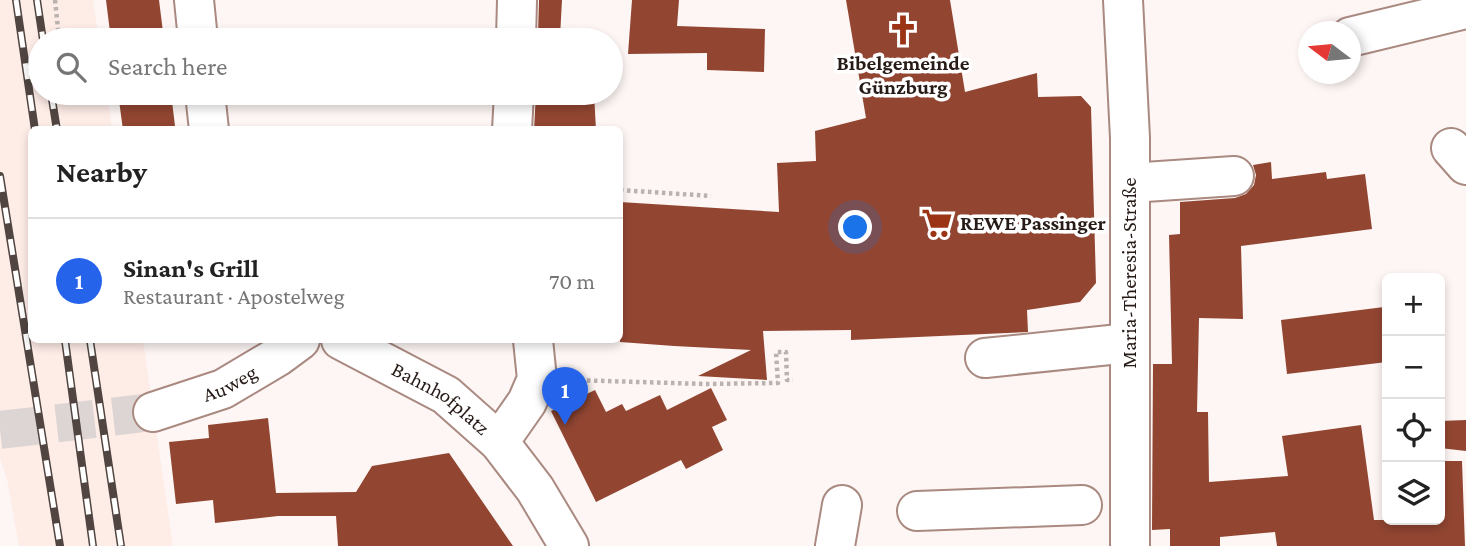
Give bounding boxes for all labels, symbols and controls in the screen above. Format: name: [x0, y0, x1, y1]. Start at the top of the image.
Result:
church icon: Bibelgemeinde Günzburg: [886, 13, 920, 47]
north arrow: [1298, 21, 1361, 84]
search box: [28, 28, 623, 105]
icon: search: [52, 48, 90, 86]
place label: Bibelgemeinde Günzburg: [837, 51, 970, 99]
text: Search here: [108, 52, 227, 81]
text: Nearby: [56, 155, 147, 188]
street label: Maria-Theresia-Straße: [1117, 178, 1141, 368]
supermarket icon: REWE Passinger: [920, 206, 954, 240]
your location: [838, 210, 872, 244]
place label: REWE Passinger: [960, 211, 1106, 235]
text: Sinan's Grill: [123, 254, 259, 283]
text: 1: [75, 268, 83, 294]
text: 70 m: [549, 268, 595, 294]
map controls: [1382, 273, 1445, 525]
button: +: [1382, 273, 1445, 336]
text: Restaurant · Apostelweg: [123, 283, 345, 309]
button: −: [1382, 336, 1445, 399]
street label: Bahnhofplatz: [388, 357, 495, 440]
street label: Auweg: [200, 360, 261, 407]
pin: 1: [542, 367, 588, 425]
button: locate: [1382, 399, 1445, 462]
button: layers: [1382, 462, 1445, 525]

